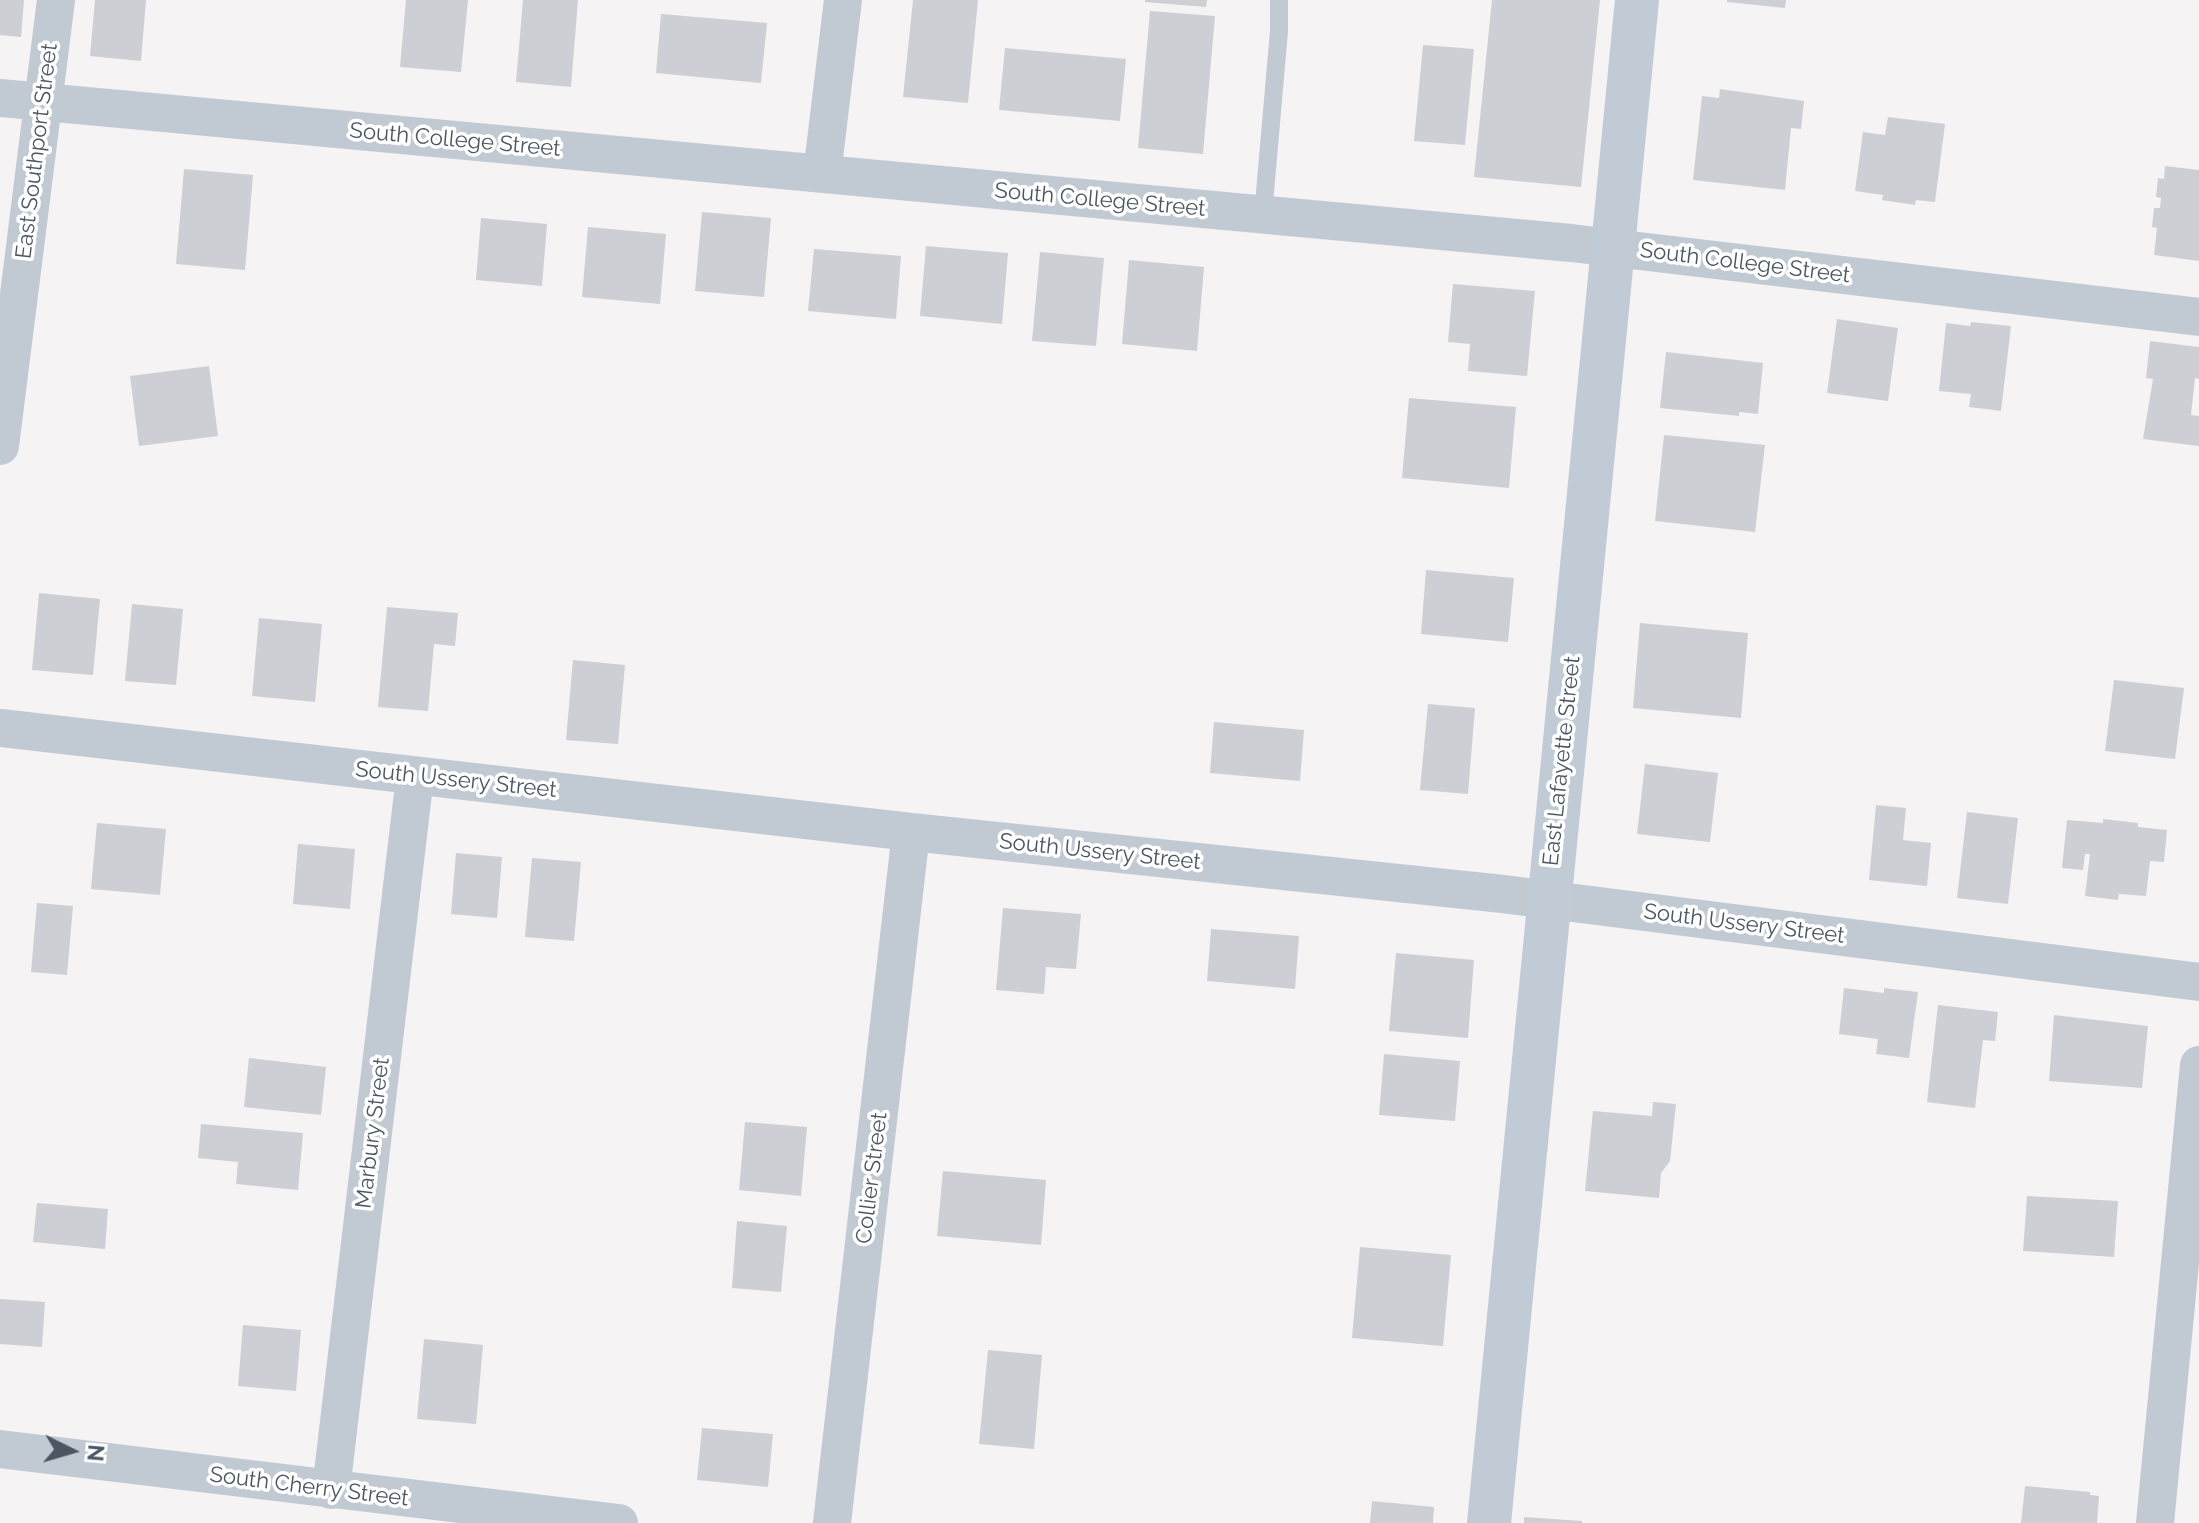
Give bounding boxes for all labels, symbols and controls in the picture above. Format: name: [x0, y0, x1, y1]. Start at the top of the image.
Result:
street label: East Southport Street: [11, 42, 63, 260]
street label: South College Street: [349, 118, 561, 162]
street label: South College Street: [994, 178, 1206, 222]
street label: South College Street: [1638, 237, 1852, 289]
street label: East Lafayette Street: [1538, 655, 1586, 867]
street label: South Ussery Street: [354, 756, 558, 804]
street label: South Ussery Street: [998, 828, 1202, 876]
street label: South Ussery Street: [1642, 899, 1846, 949]
street label: Marbury Street: [351, 1056, 395, 1210]
street label: Collier Street: [851, 1111, 893, 1245]
north arrow: [32, 1411, 112, 1491]
text: N: [82, 1444, 110, 1463]
street label: South Cherry Street: [208, 1462, 410, 1512]

